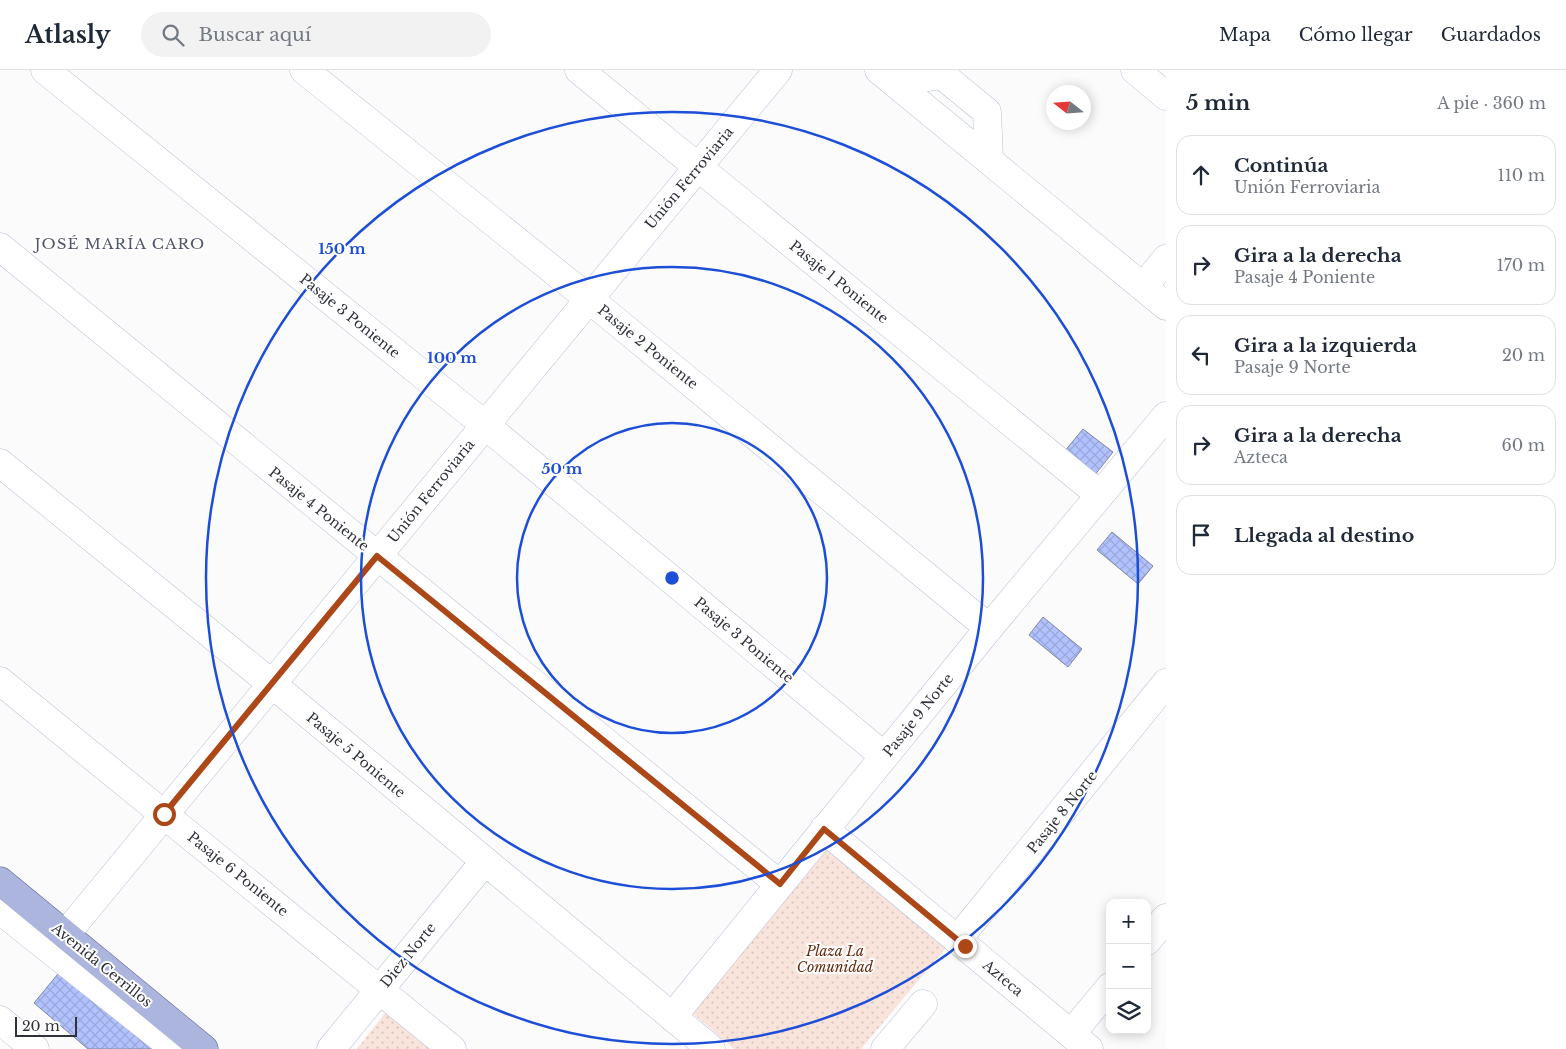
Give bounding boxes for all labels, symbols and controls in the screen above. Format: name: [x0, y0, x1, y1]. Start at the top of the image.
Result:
search box: [141, 12, 491, 57]
text: Atlasly: [25, 20, 111, 49]
icon: search: [159, 21, 187, 49]
text: Buscar aquí: [199, 23, 311, 46]
text: Mapa: [1219, 24, 1271, 46]
text: Cómo llegar: [1299, 24, 1413, 46]
text: Guardados: [1441, 24, 1541, 46]
north arrow: [1046, 85, 1091, 130]
text: 5 min: [1186, 90, 1250, 116]
text: A pie · 360 m: [1437, 93, 1546, 113]
street label: Unión Ferroviaria: [641, 123, 737, 233]
text: Continúa: [1234, 154, 1328, 177]
icon: ahead: [1187, 161, 1215, 189]
text: 110 m: [1498, 165, 1545, 185]
text: Unión Ferroviaria: [1234, 177, 1380, 197]
district label: JOSÉ MARÍA CARO: [33, 234, 205, 253]
street label: Pasaje 1 Poniente: [786, 237, 892, 327]
text: 150 m: [318, 239, 366, 258]
text: Gira a la derecha: [1234, 244, 1402, 267]
icon: right: [1187, 251, 1215, 279]
text: 170 m: [1497, 255, 1545, 275]
text: Pasaje 4 Poniente: [1234, 267, 1375, 287]
street label: Pasaje 3 Poniente: [296, 270, 404, 362]
street label: Pasaje 2 Poniente: [594, 301, 702, 393]
text: Gira a la izquierda: [1234, 334, 1417, 357]
icon: left: [1187, 341, 1215, 369]
text: 20 m: [1502, 345, 1545, 365]
text: 100 m: [427, 348, 477, 367]
text: Pasaje 9 Norte: [1234, 357, 1351, 377]
text: Gira a la derecha: [1234, 424, 1402, 447]
icon: right: [1187, 431, 1215, 459]
street label: Unión Ferroviaria: [384, 435, 478, 546]
text: 60 m: [1502, 435, 1545, 455]
text: Azteca: [1234, 447, 1288, 467]
text: 50 m: [542, 459, 583, 478]
street label: Pasaje 4 Poniente: [265, 463, 373, 555]
icon: arrive: [1187, 521, 1215, 549]
text: Llegada al destino: [1234, 524, 1414, 547]
centre of rings: [663, 569, 681, 587]
street label: Pasaje 3 Poniente: [691, 593, 797, 687]
street label: Pasaje 9 Norte: [879, 670, 957, 760]
street label: Pasaje 5 Poniente: [303, 708, 409, 802]
street label: Pasaje 8 Norte: [1023, 767, 1101, 857]
route start: [153, 803, 176, 826]
street label: Pasaje 6 Poniente: [184, 828, 292, 920]
map controls: [1106, 899, 1151, 1034]
button: +: [1106, 899, 1151, 944]
street label: Avenida Cerrillos: [47, 918, 156, 1011]
street label: Diez Norte: [376, 919, 440, 991]
route end: [954, 935, 977, 958]
park label: Plaza La Comunidad: [797, 942, 874, 976]
button: −: [1106, 944, 1151, 989]
street label: Azteca: [978, 955, 1027, 1000]
button: layers: [1106, 989, 1151, 1034]
scale bar: [15, 1014, 78, 1037]
text: 20 m: [22, 1017, 60, 1035]

